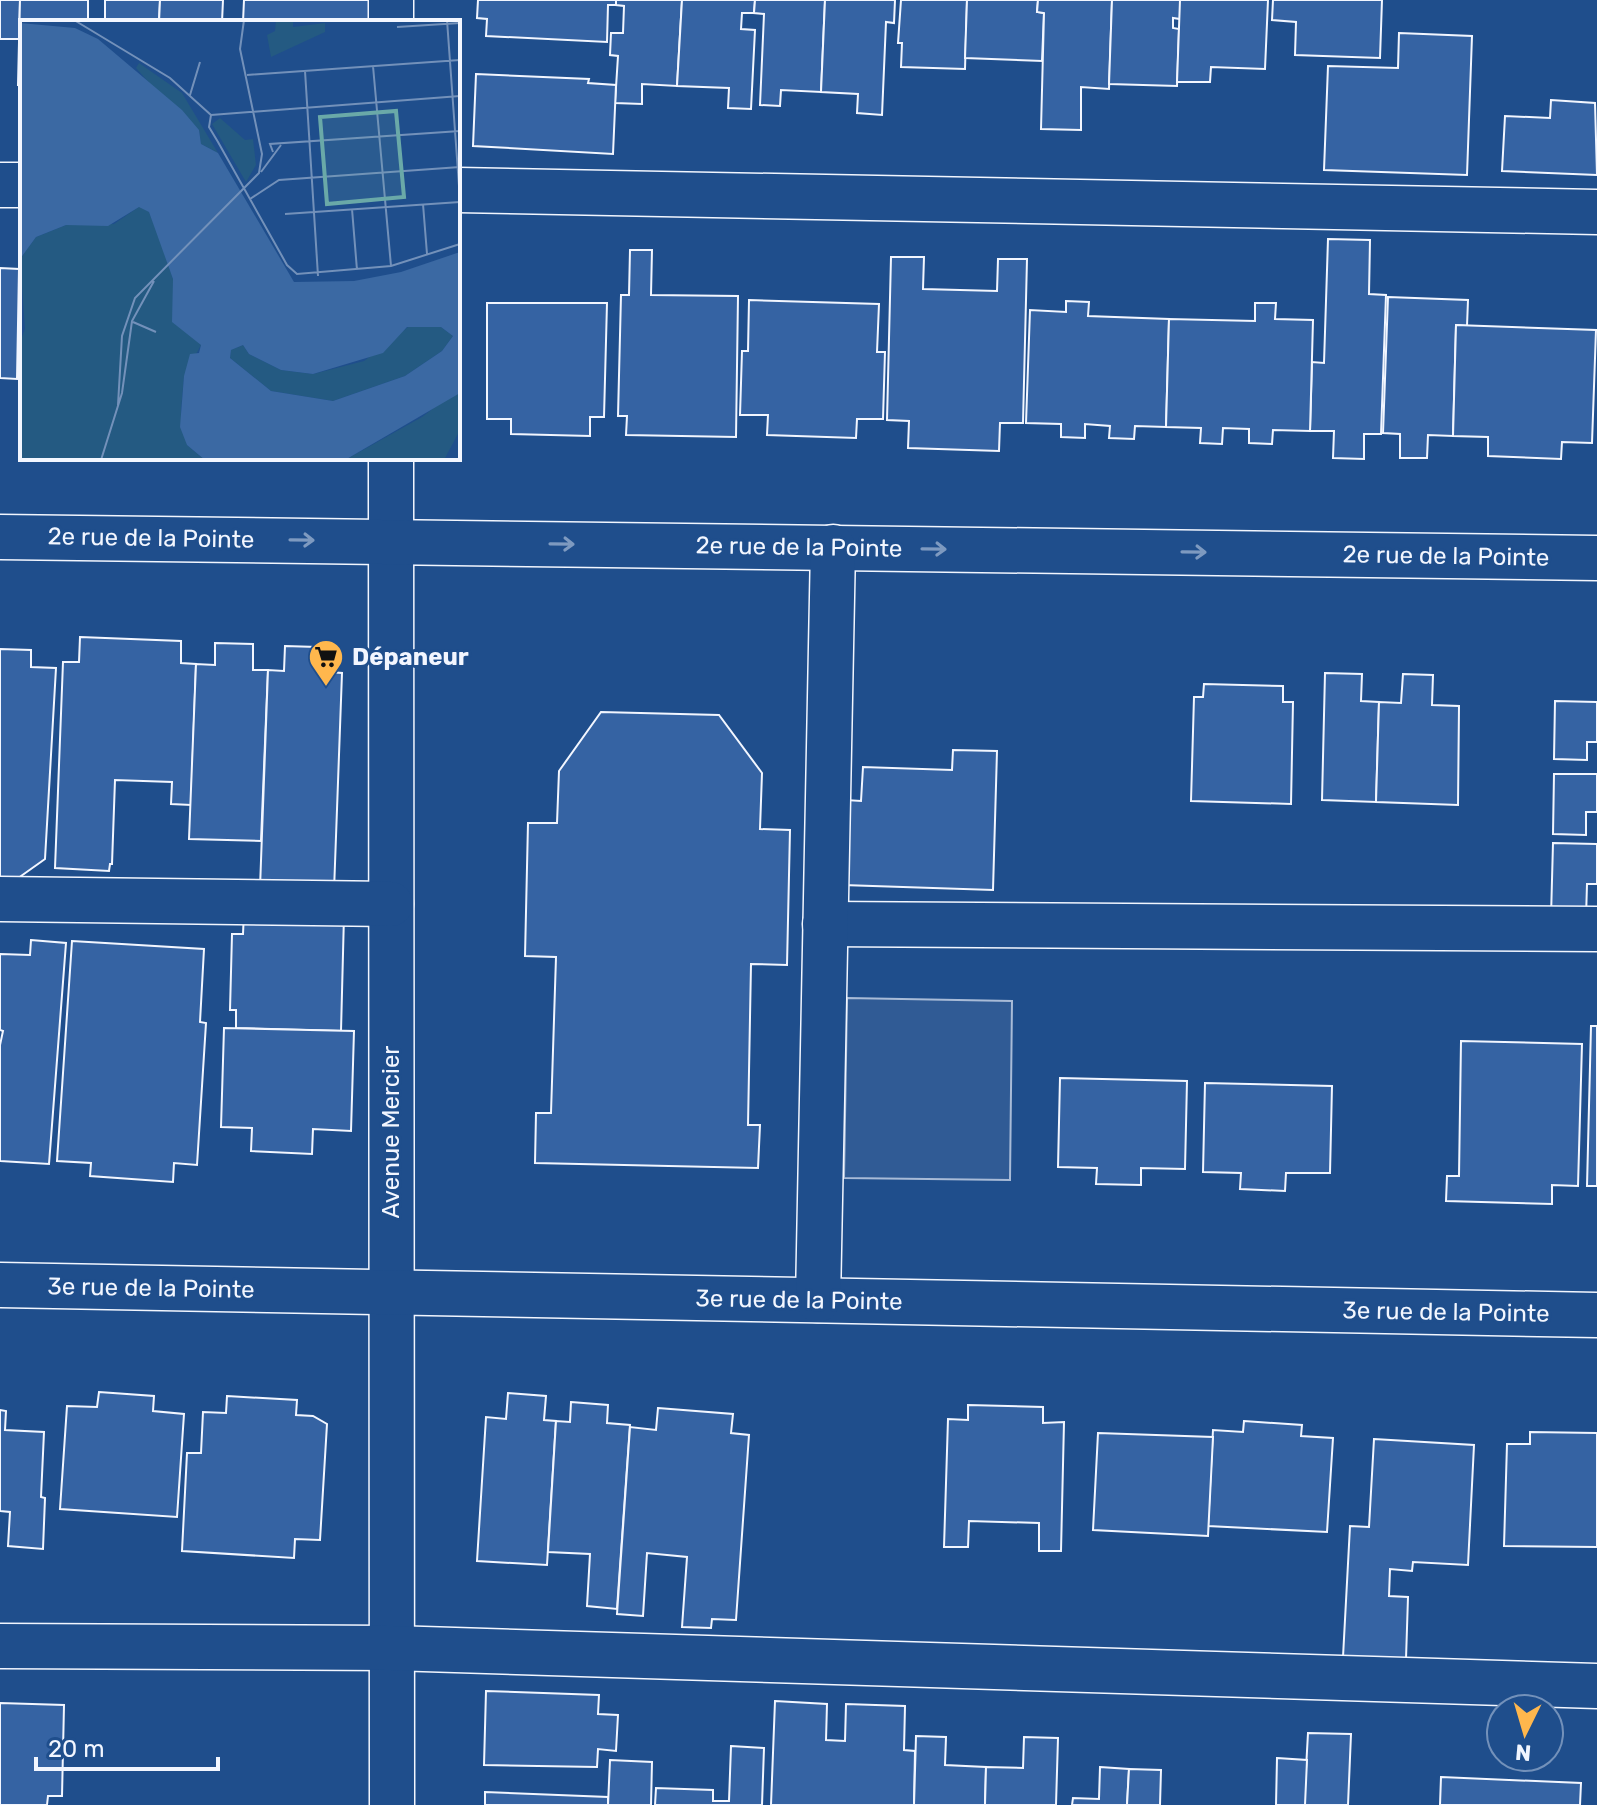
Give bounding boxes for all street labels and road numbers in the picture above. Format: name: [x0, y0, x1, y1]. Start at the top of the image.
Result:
street label: 2e rue de la Pointe: [47, 522, 255, 554]
street label: 2e rue de la Pointe: [695, 531, 903, 563]
street label: 2e rue de la Pointe: [1342, 540, 1550, 572]
street label: Avenue Mercier: [377, 1046, 405, 1218]
street label: 3e rue de la Pointe: [47, 1272, 255, 1304]
street label: 3e rue de la Pointe: [695, 1284, 903, 1316]
street label: 3e rue de la Pointe: [1342, 1296, 1550, 1328]

